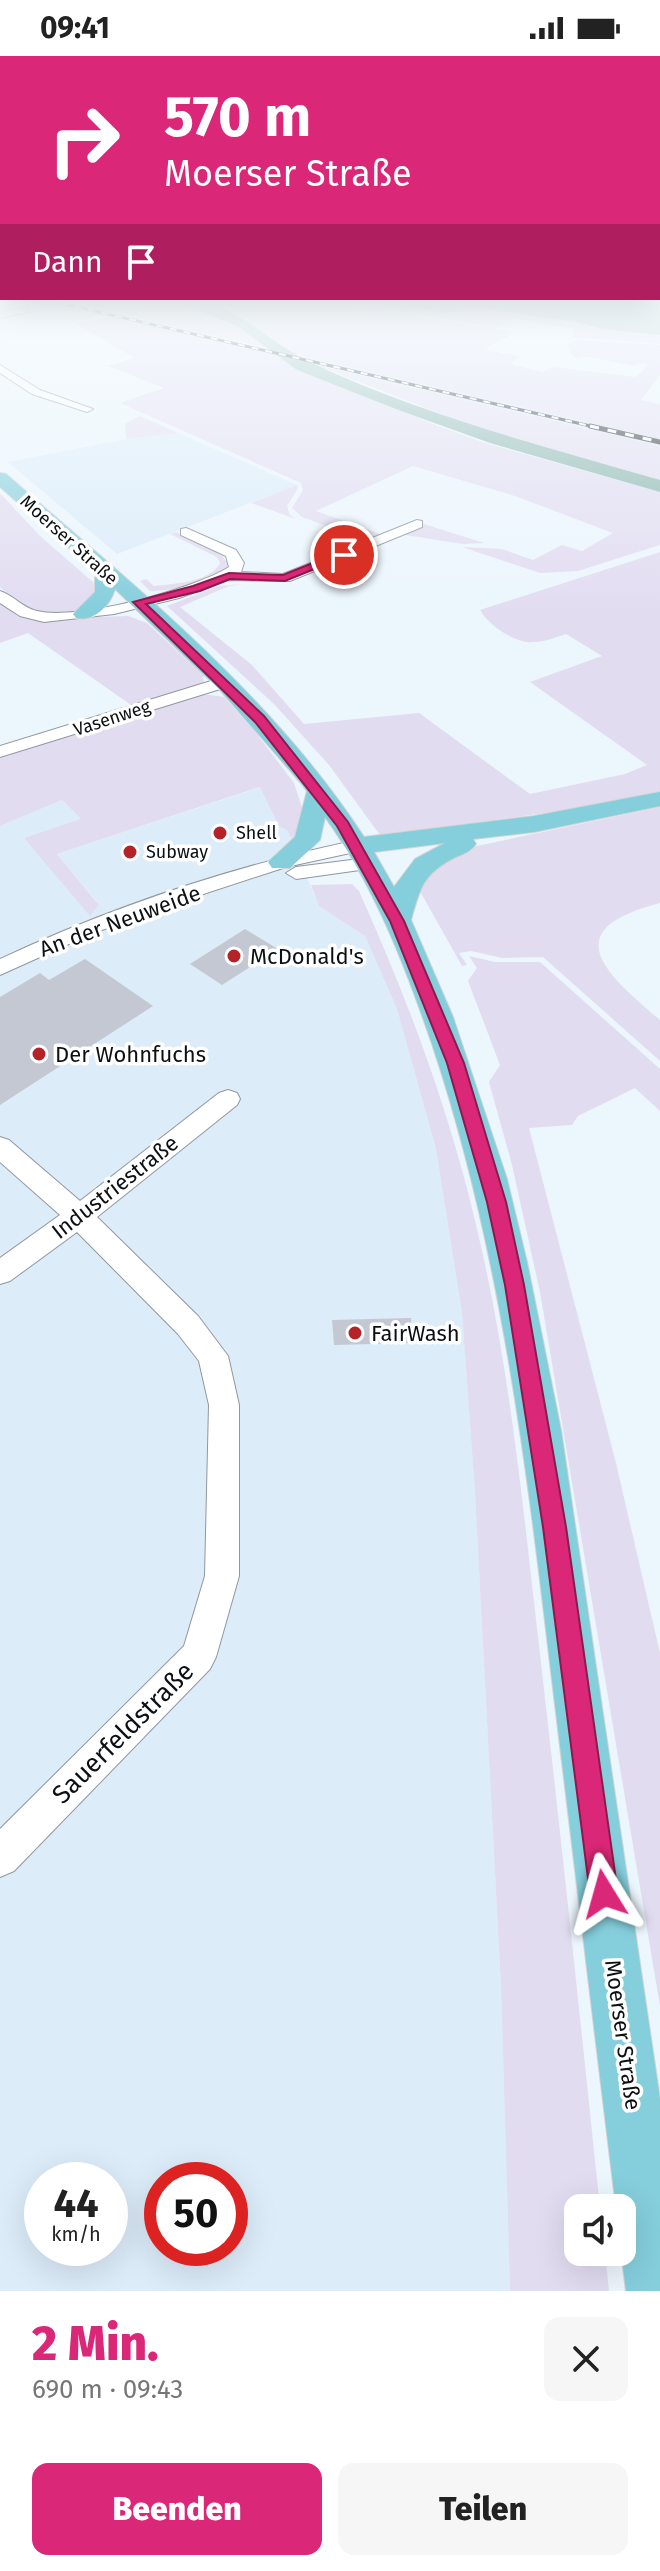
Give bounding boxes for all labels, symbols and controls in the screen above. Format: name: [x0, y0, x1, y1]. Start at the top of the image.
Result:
text: 09:41: [40, 10, 110, 46]
text: 570 m: [164, 84, 311, 151]
icon: right: [32, 88, 136, 192]
text: Moerser Straße: [164, 152, 412, 196]
icon: arrive: [119, 240, 163, 284]
text: Dann: [32, 244, 103, 280]
street label: Moerser Straße: [16, 490, 122, 590]
pin: [310, 521, 378, 589]
icon: arrive: [322, 533, 366, 577]
street label: Vasenweg: [71, 695, 154, 741]
place label: Shell: [236, 822, 277, 844]
marker: Shell: [211, 824, 229, 842]
place label: Subway: [146, 841, 208, 863]
marker: Subway: [121, 843, 139, 861]
street label: An der Neuweide: [36, 879, 204, 963]
place label: McDonald's: [250, 943, 364, 970]
marker: McDonald's: [225, 947, 243, 965]
place label: Der Wohnfuchs: [55, 1041, 206, 1068]
marker: Der Wohnfuchs: [30, 1045, 48, 1063]
street label: Industriestraße: [46, 1129, 184, 1245]
place label: FairWash: [371, 1320, 460, 1347]
marker: FairWash: [346, 1324, 364, 1342]
street label: Sauerfeldstraße: [46, 1656, 200, 1810]
position arrow: [562, 1852, 646, 1936]
street label: Moerser Straße: [599, 1958, 647, 2112]
speed limit sign: 50: [144, 2162, 248, 2266]
text: 44: [53, 2180, 99, 2228]
map controls: [564, 2194, 636, 2266]
button: sound: [564, 2194, 636, 2266]
text: km/h: [51, 2222, 101, 2246]
text: 2 Min.: [32, 2315, 159, 2373]
button: close: [544, 2317, 628, 2401]
text: 690 m · 09:43: [32, 2374, 183, 2405]
button: Beenden: [32, 2463, 322, 2555]
button: Teilen: [338, 2463, 628, 2555]

